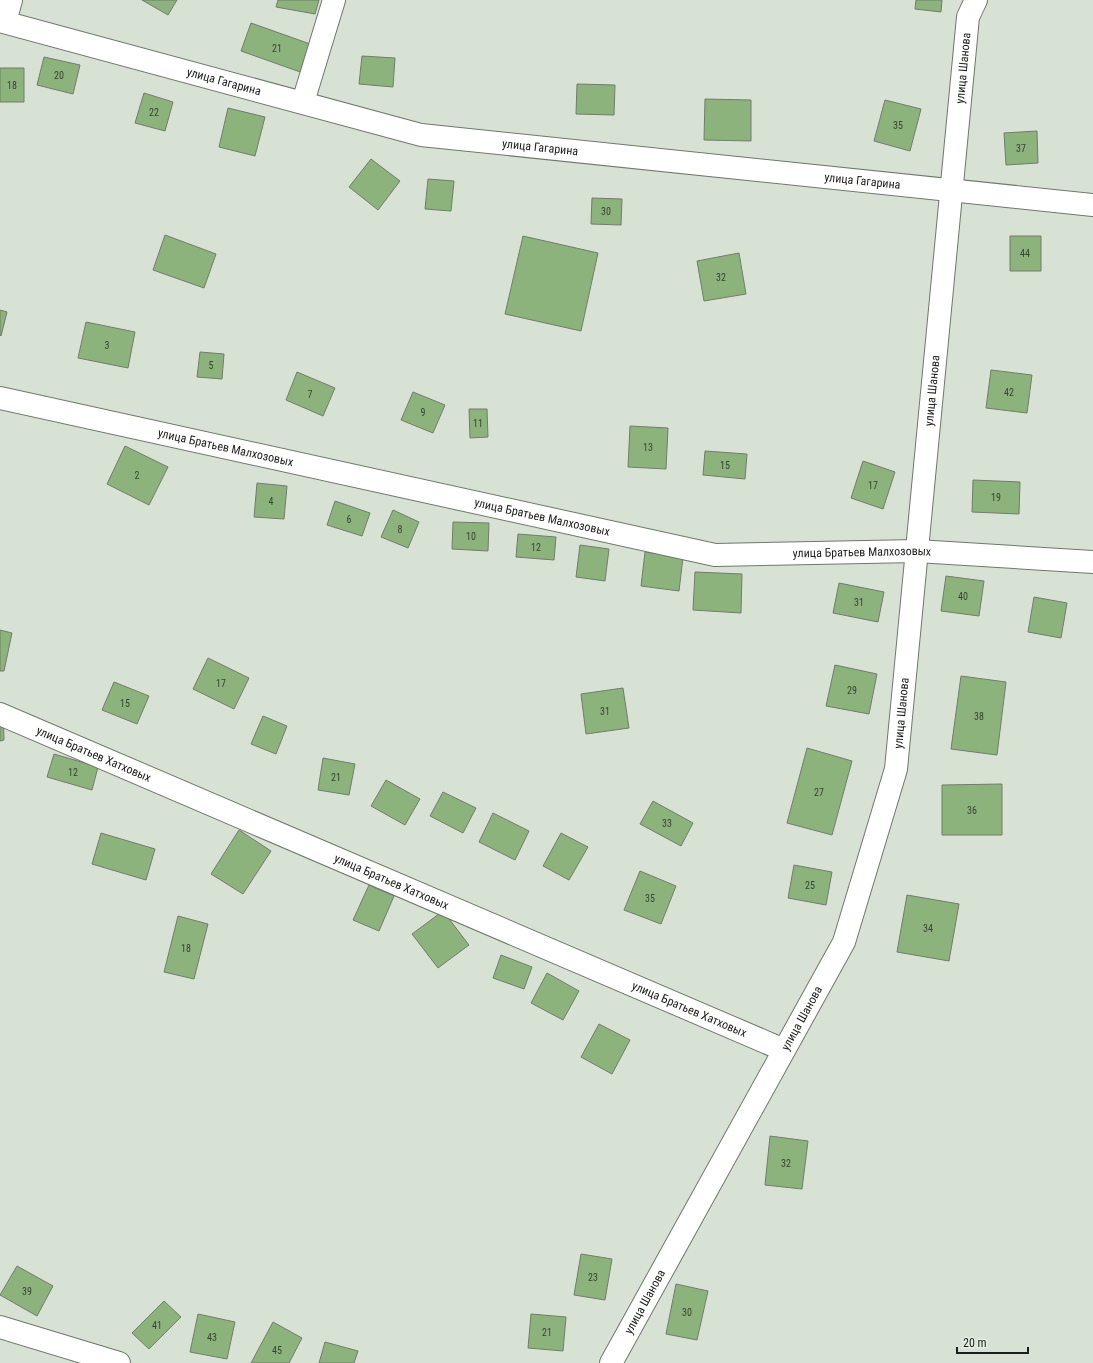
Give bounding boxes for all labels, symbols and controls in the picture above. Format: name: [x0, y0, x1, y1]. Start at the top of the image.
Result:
street label: улица Шанова: [953, 32, 974, 104]
house number: 21: [272, 43, 282, 54]
street label: улица Гагарина: [185, 65, 263, 98]
house number: 20: [54, 70, 64, 81]
house number: 18: [7, 80, 17, 91]
house number: 22: [149, 107, 159, 118]
house number: 35: [893, 120, 903, 131]
street label: улица Гагарина: [502, 136, 579, 158]
house number: 37: [1016, 143, 1026, 154]
street label: улица Гагарина: [824, 170, 901, 192]
house number: 30: [601, 206, 611, 217]
house number: 44: [1020, 248, 1030, 259]
house number: 32: [716, 272, 726, 283]
house number: 3: [105, 340, 110, 351]
street label: улица Шанова: [922, 354, 943, 427]
house number: 5: [209, 360, 214, 371]
house number: 42: [1004, 387, 1014, 398]
house number: 7: [308, 389, 313, 400]
house number: 9: [421, 407, 426, 418]
house number: 11: [473, 418, 483, 429]
street label: улица Братьев Малхозовых: [157, 426, 295, 469]
house number: 13: [643, 442, 653, 453]
house number: 15: [720, 460, 730, 471]
house number: 2: [135, 470, 140, 481]
house number: 17: [868, 480, 878, 491]
house number: 19: [991, 492, 1001, 503]
street label: улица Братьев Малхозовых: [473, 495, 611, 539]
house number: 4: [269, 496, 274, 507]
house number: 6: [347, 514, 352, 525]
house number: 8: [398, 524, 403, 535]
house number: 10: [466, 531, 476, 542]
house number: 12: [531, 542, 541, 553]
street label: улица Братьев Малхозовых: [793, 544, 932, 560]
house number: 40: [958, 591, 968, 602]
house number: 31: [854, 597, 864, 608]
street label: улица Шанова: [891, 677, 912, 749]
house number: 17: [216, 678, 226, 689]
house number: 29: [847, 685, 857, 696]
house number: 15: [120, 698, 130, 709]
house number: 31: [600, 706, 610, 717]
house number: 38: [974, 711, 984, 722]
street label: улица Братьев Хатховых: [34, 723, 153, 785]
house number: 12: [68, 767, 78, 778]
house number: 21: [331, 772, 341, 783]
house number: 27: [814, 787, 824, 798]
house number: 36: [967, 805, 977, 816]
house number: 33: [662, 818, 672, 829]
street label: улица Братьев Хатховых: [332, 851, 451, 913]
house number: 25: [805, 880, 815, 891]
house number: 35: [645, 893, 655, 904]
house number: 34: [923, 923, 933, 934]
house number: 18: [181, 943, 191, 954]
street label: улица Братьев Хатховых: [630, 979, 749, 1040]
street label: улица Шанова: [778, 983, 825, 1053]
house number: 32: [781, 1158, 791, 1169]
street label: улица Шанова: [622, 1267, 668, 1336]
house number: 23: [588, 1272, 598, 1283]
house number: 39: [22, 1286, 32, 1297]
house number: 30: [682, 1307, 692, 1318]
house number: 41: [152, 1320, 162, 1331]
house number: 21: [542, 1327, 552, 1338]
scale bar: [957, 1329, 1028, 1355]
house number: 43: [207, 1332, 217, 1343]
text: 20 m: [963, 1336, 987, 1350]
house number: 45: [272, 1345, 282, 1356]

